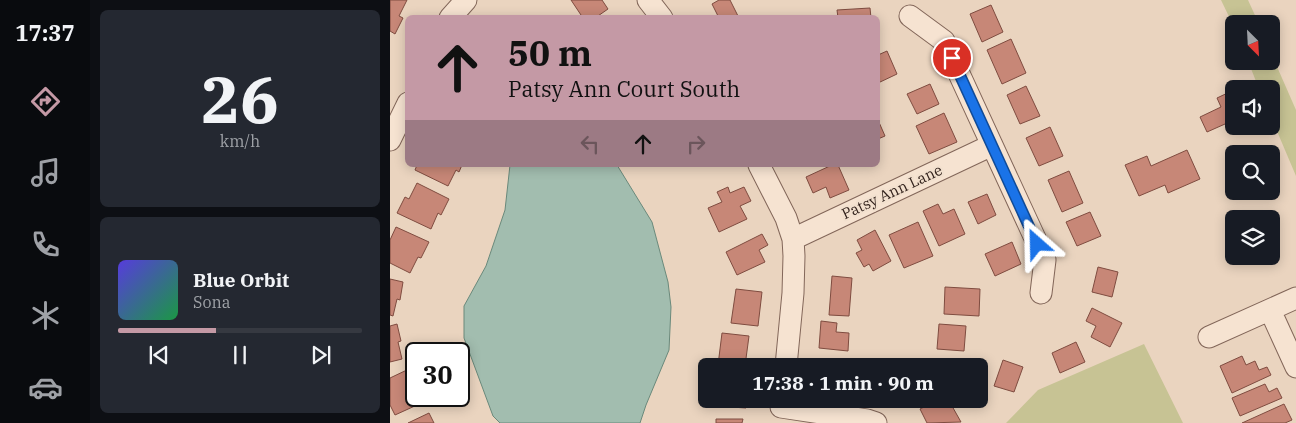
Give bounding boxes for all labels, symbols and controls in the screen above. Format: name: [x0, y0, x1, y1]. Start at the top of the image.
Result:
north arrow: [1225, 15, 1280, 70]
map controls: [1225, 15, 1280, 265]
text: 17:37: [15, 18, 75, 47]
text: 50 m: [508, 30, 592, 76]
icon: ahead: [425, 35, 490, 100]
pin: [931, 37, 973, 79]
icon: arrive: [938, 44, 966, 72]
text: 26: [201, 56, 279, 141]
text: Patsy Ann Court South: [508, 74, 740, 103]
button: sound: [1225, 80, 1280, 135]
icon: directions: [28, 84, 63, 119]
icon: left: [576, 130, 604, 158]
icon: ahead: [629, 130, 657, 158]
icon: right: [682, 130, 710, 158]
text: km/h: [220, 131, 260, 151]
button: search: [1225, 145, 1280, 200]
icon: music: [28, 155, 63, 190]
street label: Patsy Ann Lane: [838, 160, 945, 223]
button: layers: [1225, 210, 1280, 265]
position arrow: [1010, 217, 1062, 269]
icon: phone: [28, 227, 63, 262]
text: Blue Orbit: [193, 268, 289, 292]
text: Sona: [193, 292, 230, 312]
icon: climate: [28, 298, 63, 333]
icon: previous: [145, 341, 173, 369]
icon: pause: [226, 341, 254, 369]
icon: next: [307, 341, 335, 369]
speed limit sign: 30: [405, 342, 470, 407]
icon: car: [28, 370, 63, 405]
text: 17:38 · 1 min · 90 m: [752, 371, 934, 395]

